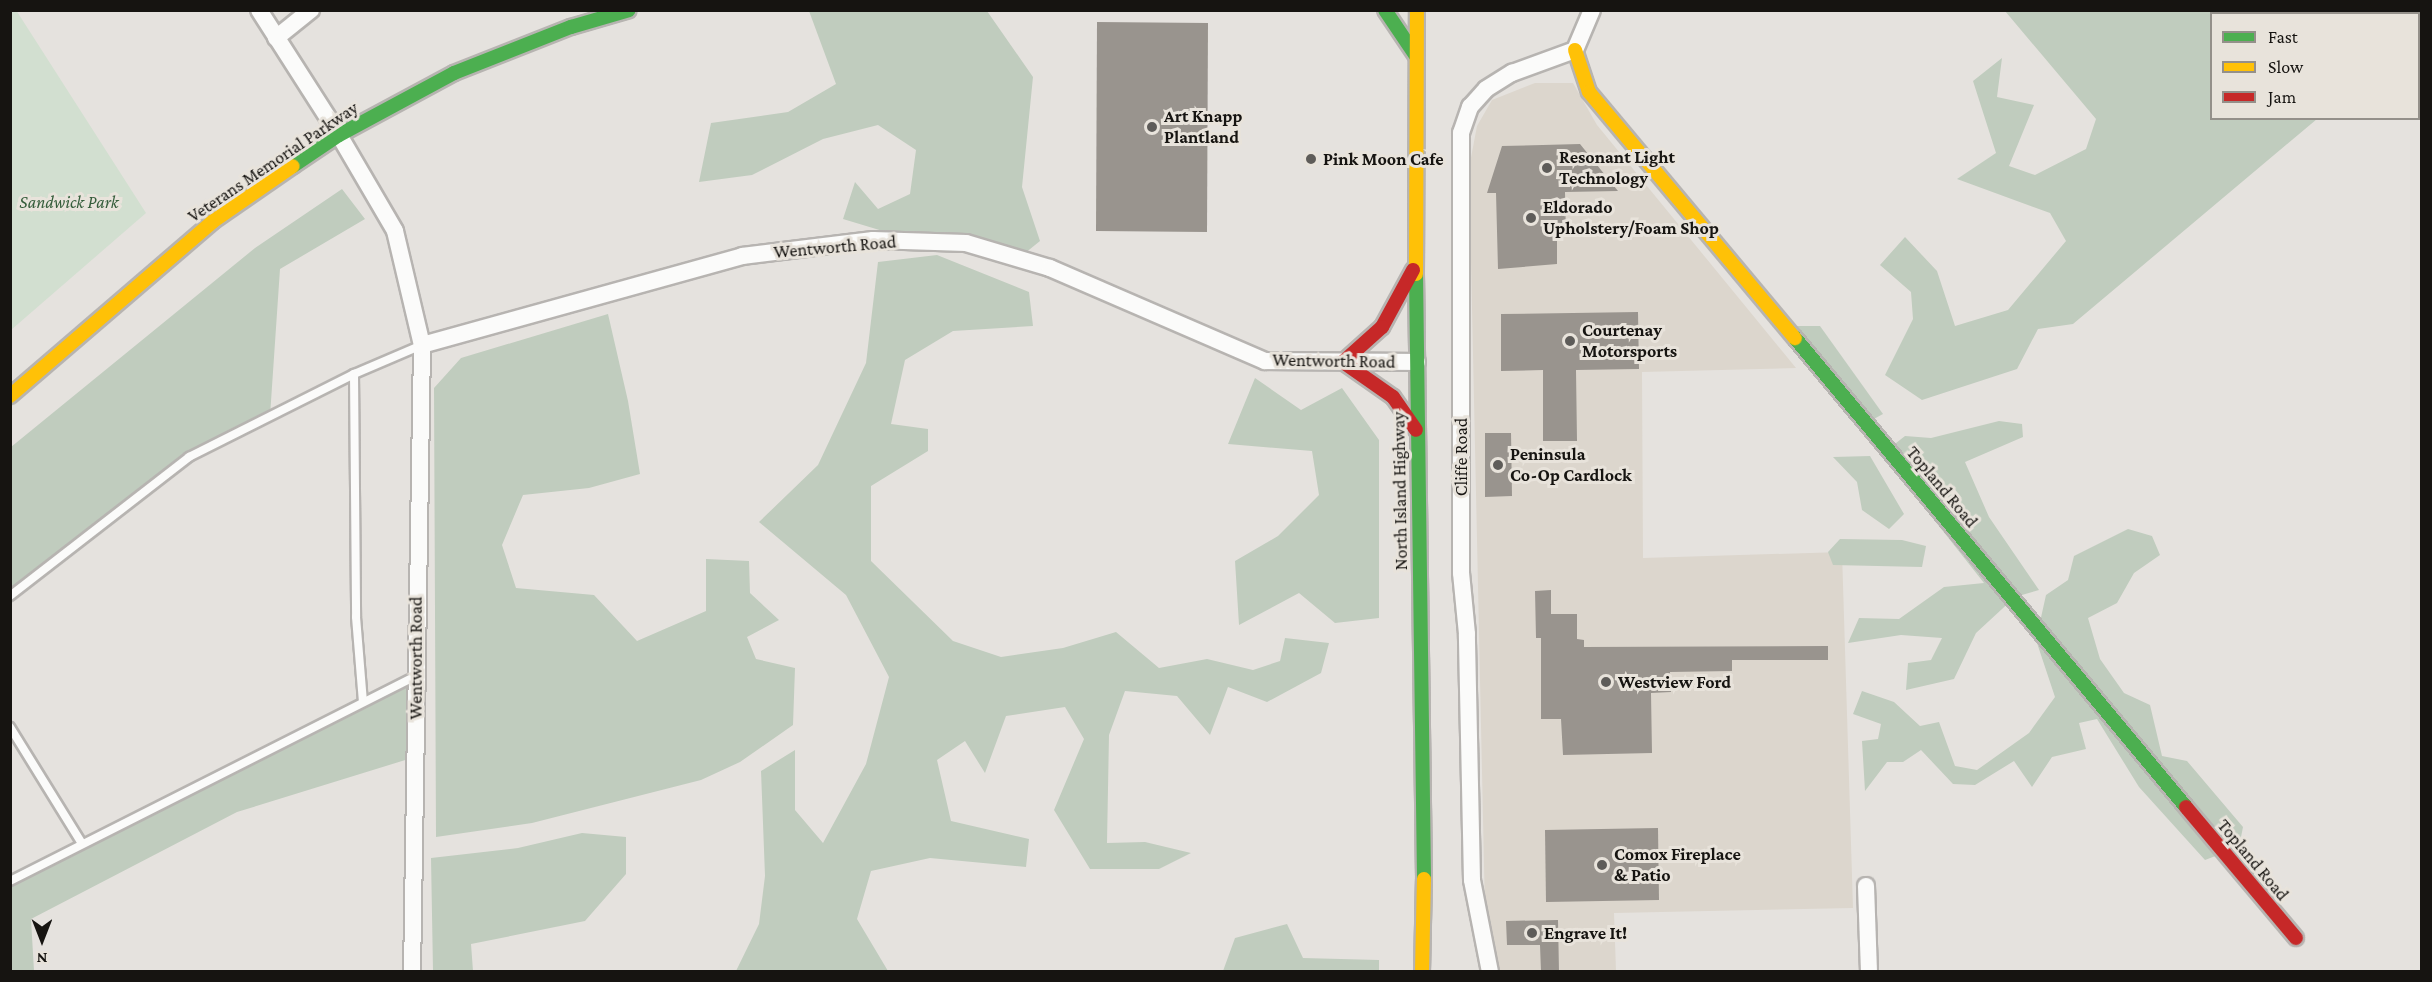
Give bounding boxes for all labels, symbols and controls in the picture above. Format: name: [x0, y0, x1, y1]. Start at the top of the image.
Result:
legend: [2210, 12, 2420, 120]
text: Fast: [2268, 27, 2298, 47]
text: Slow: [2268, 57, 2303, 77]
text: Jam: [2268, 87, 2296, 107]
street label: Veterans Memorial Parkway: [184, 97, 362, 227]
place label: Art Knapp Plantland: [1164, 106, 1242, 148]
marker: Art Knapp Plantland: [1145, 120, 1159, 134]
place label: Resonant Light Technology: [1559, 147, 1675, 190]
place label: Pink Moon Cafe: [1323, 148, 1444, 170]
marker: Pink Moon Cafe: [1304, 152, 1318, 166]
marker: Resonant Light Technology: [1540, 161, 1554, 175]
park label: Sandwick Park: [19, 191, 119, 213]
place label: Eldorado Upholstery/Foam Shop: [1543, 197, 1719, 240]
marker: Eldorado Upholstery/Foam Shop: [1524, 211, 1538, 225]
street label: Wentworth Road: [773, 231, 897, 263]
place label: Courtenay Motorsports: [1582, 320, 1677, 362]
marker: Courtenay Motorsports: [1563, 334, 1577, 348]
street label: Wentworth Road: [1272, 349, 1396, 373]
street label: North Island Highway: [1388, 411, 1412, 571]
street label: Cliffe Road: [1450, 418, 1472, 496]
street label: Topland Road: [1902, 442, 1982, 532]
place label: Peninsula Co-Op Cardlock: [1510, 444, 1632, 486]
marker: Peninsula Co-Op Cardlock: [1491, 458, 1505, 472]
street label: Wentworth Road: [405, 596, 427, 720]
place label: Westview Ford: [1618, 671, 1731, 693]
marker: Westview Ford: [1599, 675, 1613, 689]
street label: Topland Road: [2213, 815, 2293, 905]
place label: Comox Fireplace & Patio: [1614, 844, 1741, 886]
marker: Comox Fireplace & Patio: [1595, 858, 1609, 872]
north arrow: [12, 910, 72, 970]
place label: Engrave It!: [1544, 922, 1627, 944]
marker: Engrave It!: [1525, 926, 1539, 940]
text: N: [37, 950, 47, 967]

